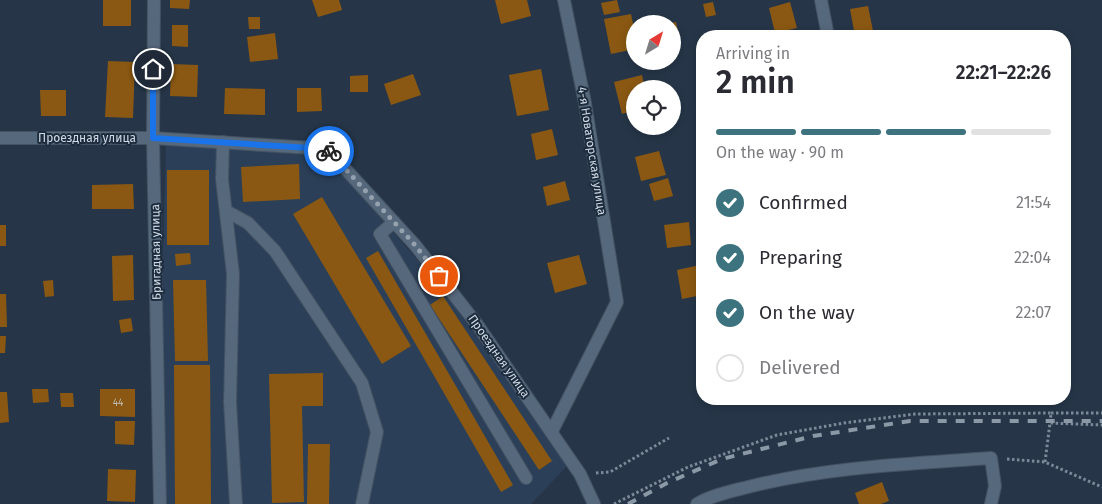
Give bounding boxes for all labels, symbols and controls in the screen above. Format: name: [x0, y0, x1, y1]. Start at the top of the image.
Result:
north arrow: [626, 15, 681, 70]
map controls: [626, 15, 681, 135]
text: Arriving in: [716, 44, 790, 63]
pin: [132, 48, 174, 90]
icon: home: [139, 55, 167, 83]
text: 22:21–22:26: [956, 61, 1051, 84]
text: 2 min: [716, 63, 795, 101]
button: locate: [626, 80, 681, 135]
street label: 4-я Новаторская улица: [575, 86, 609, 216]
courier: [304, 126, 354, 176]
street label: Проездная улица: [38, 131, 136, 145]
icon: bike: [315, 137, 343, 165]
text: On the way · 90 m: [716, 143, 844, 162]
icon: check: [716, 189, 744, 217]
text: Confirmed: [759, 191, 848, 214]
text: 21:54: [1016, 193, 1051, 212]
street label: Бригадная улица: [148, 204, 164, 300]
icon: check: [716, 244, 744, 272]
text: Preparing: [759, 246, 842, 269]
text: 22:04: [1014, 248, 1051, 267]
pin: [418, 255, 460, 297]
icon: bag: [425, 262, 453, 290]
icon: check: [716, 299, 744, 327]
text: On the way: [759, 301, 855, 324]
text: 22:07: [1016, 303, 1051, 322]
street label: Проездная улица: [465, 312, 533, 400]
text: Delivered: [759, 356, 841, 379]
house number: 44: [113, 397, 124, 409]

